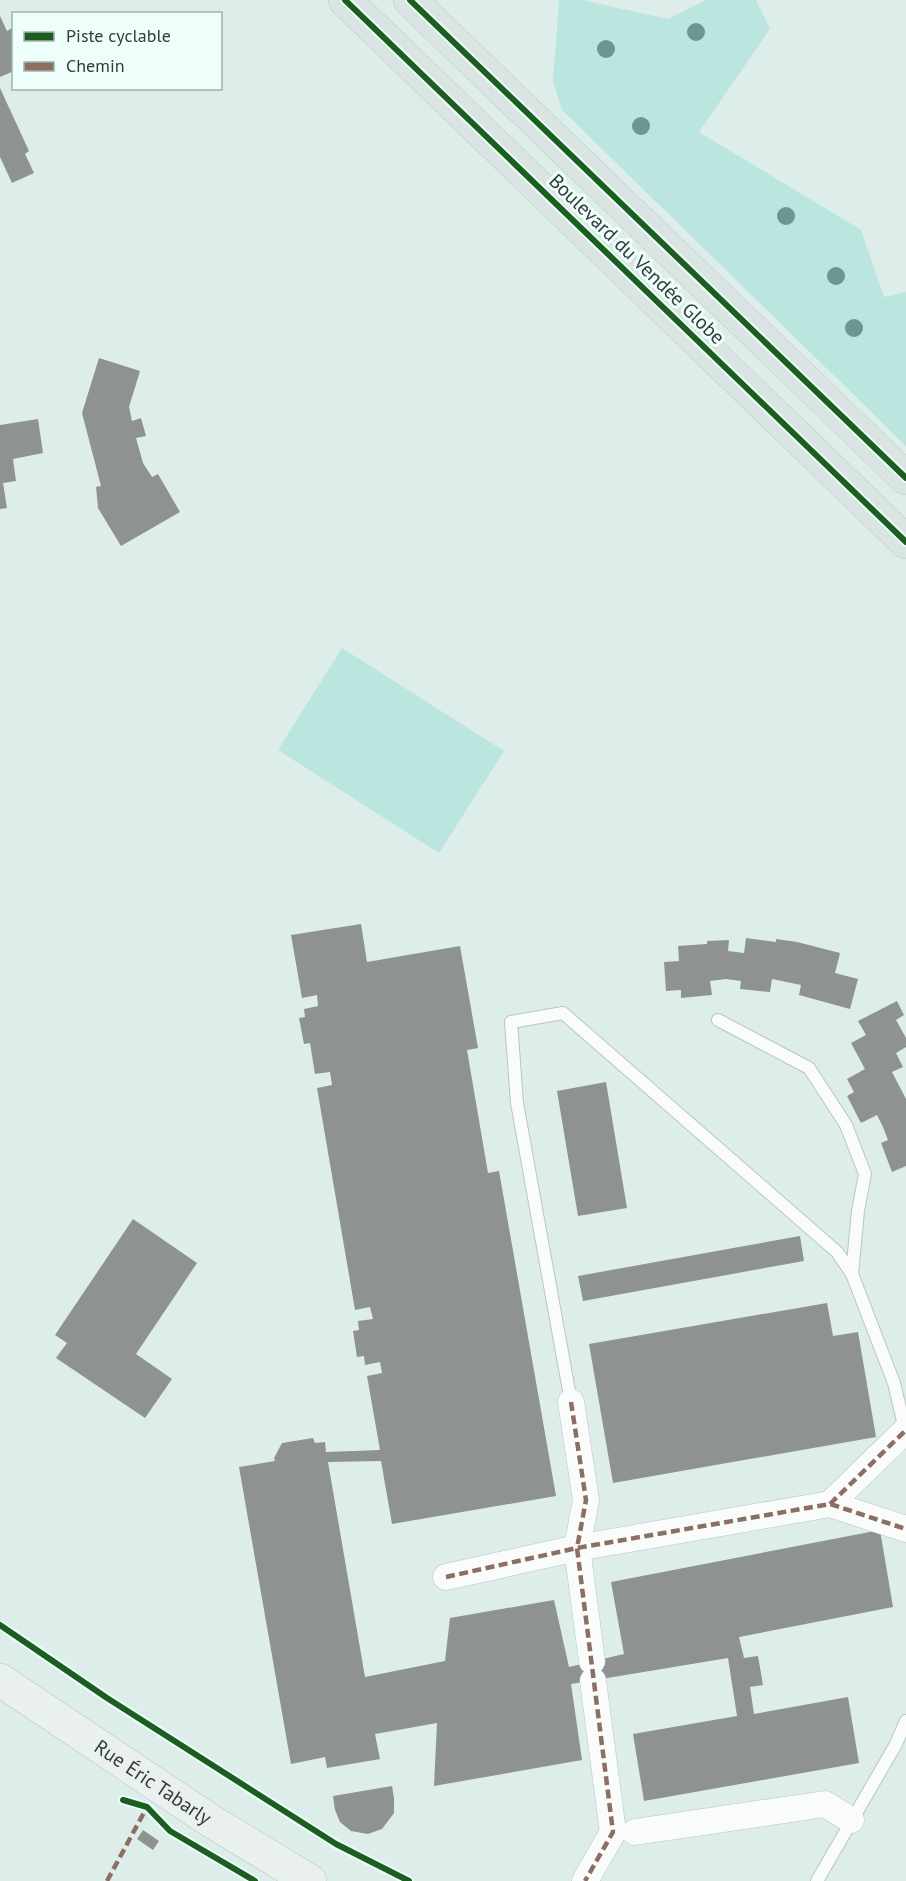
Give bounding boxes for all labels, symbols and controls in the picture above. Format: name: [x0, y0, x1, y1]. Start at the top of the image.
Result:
legend: [12, 12, 222, 90]
text: Piste cyclable: [66, 24, 171, 47]
text: Chemin: [66, 54, 125, 77]
street label: Boulevard du Vendée Globe: [544, 168, 730, 350]
street label: Rue Éric Tabarly: [89, 1734, 217, 1831]

